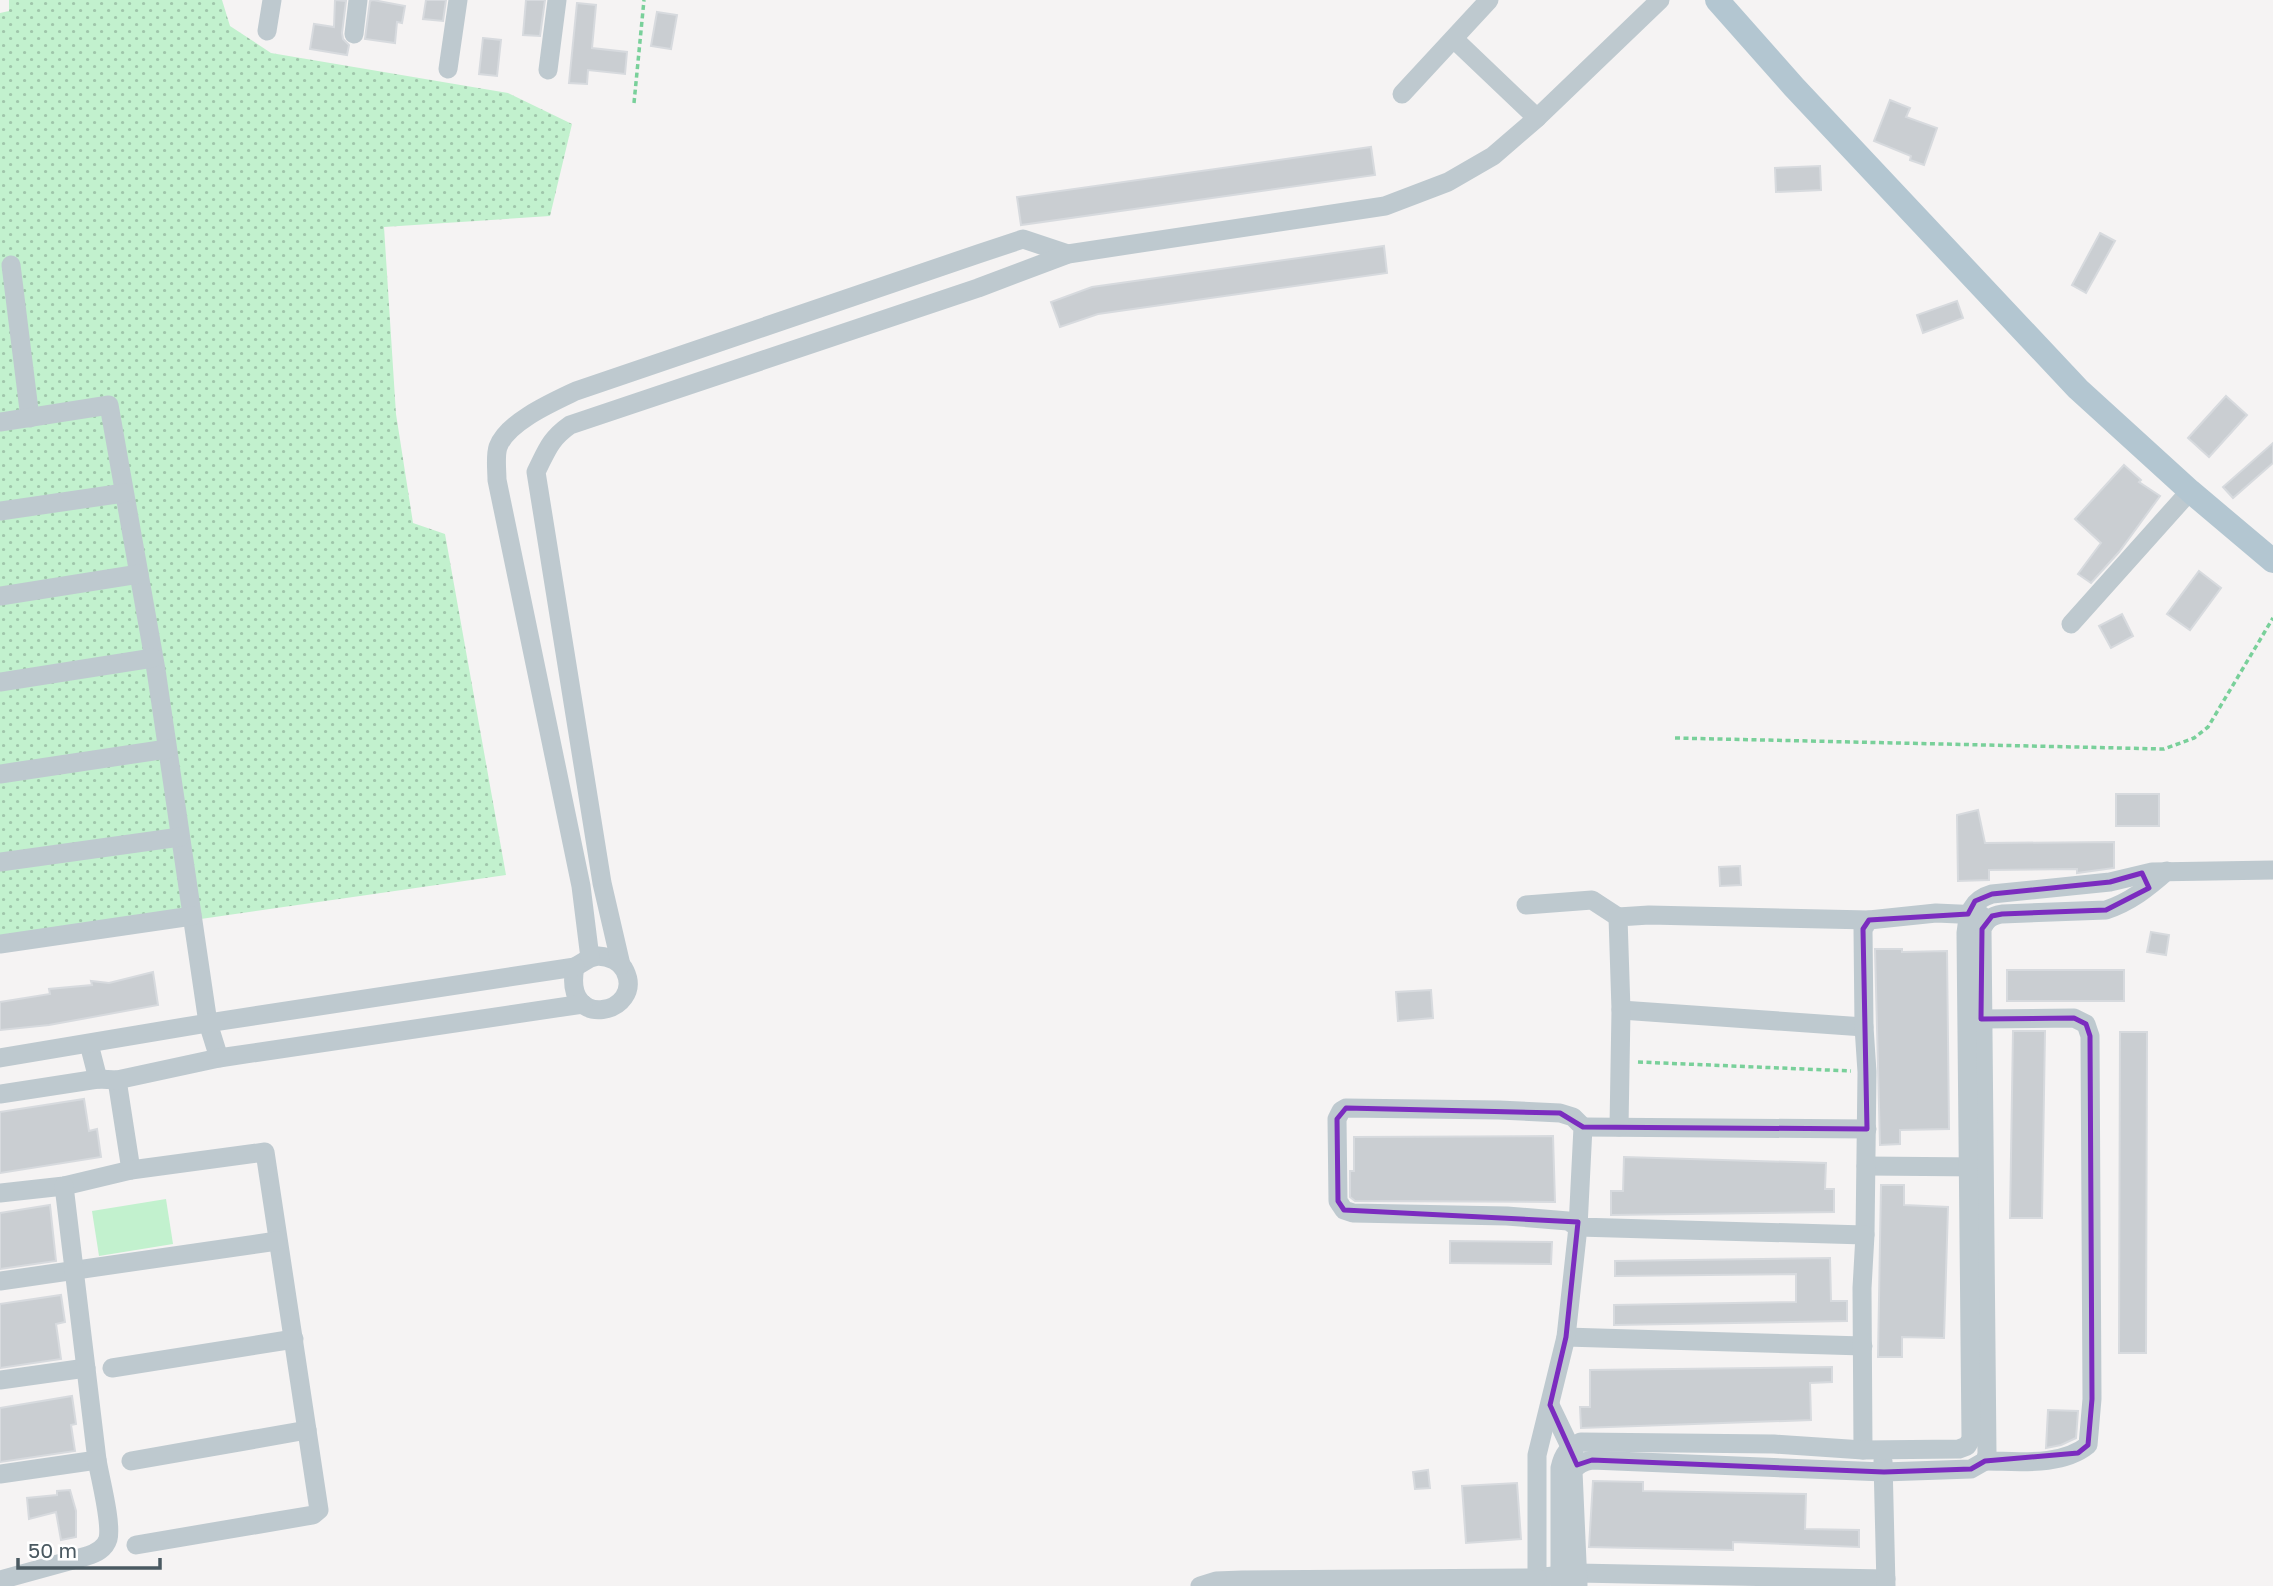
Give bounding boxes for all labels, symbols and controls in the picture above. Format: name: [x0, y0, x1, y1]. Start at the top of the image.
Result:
scale bar: [18, 1526, 159, 1570]
text: 50 m: [28, 1537, 77, 1563]

